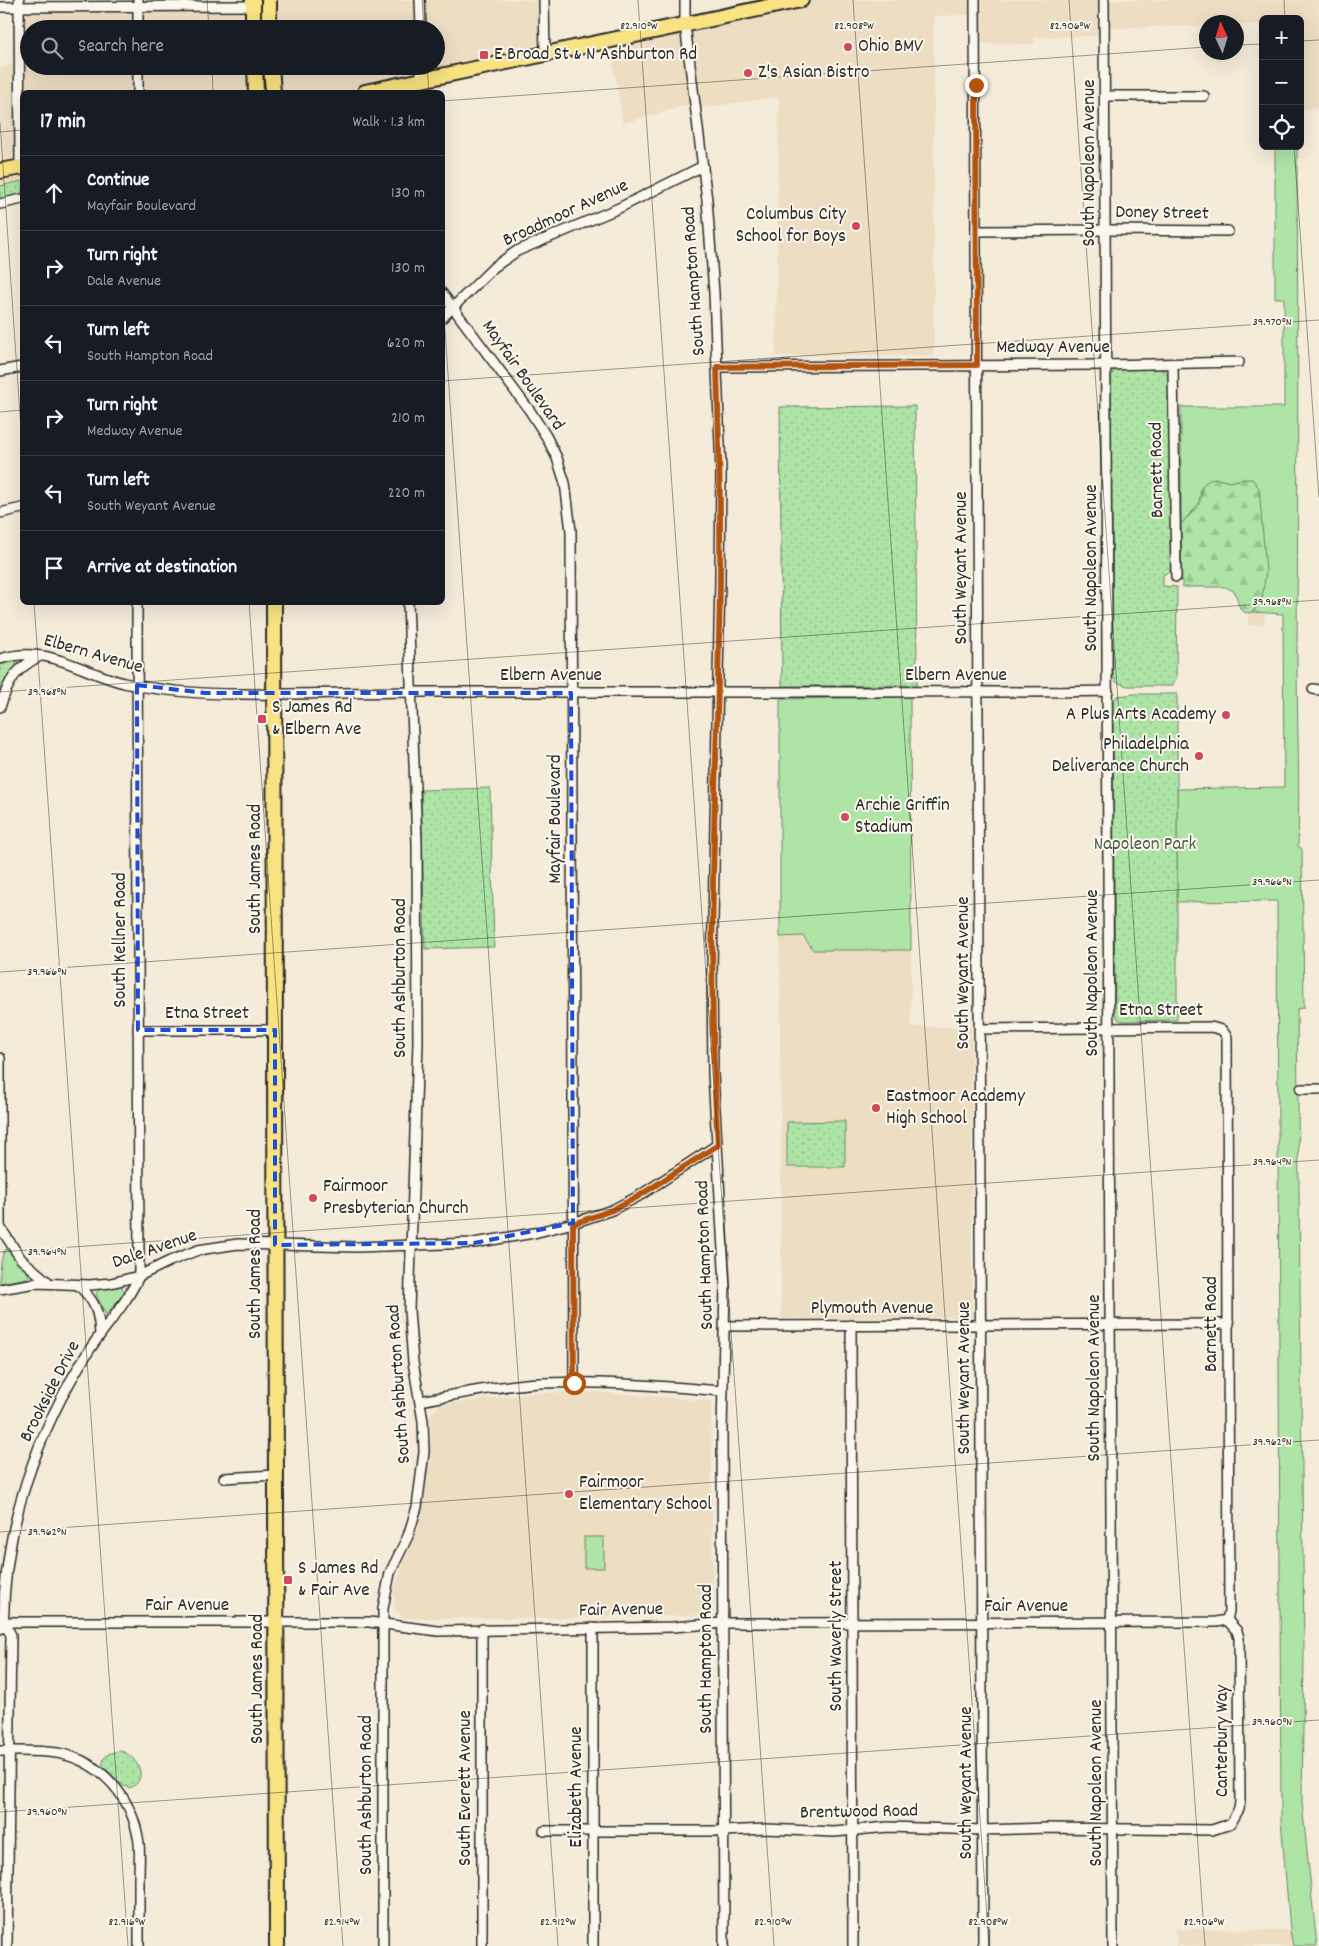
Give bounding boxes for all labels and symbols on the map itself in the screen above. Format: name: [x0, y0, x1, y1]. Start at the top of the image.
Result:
north arrow: [1199, 15, 1244, 60]
text: 82.910°W: [620, 18, 658, 35]
text: 82.908°W: [834, 18, 874, 35]
text: 82.906°W: [1050, 18, 1090, 35]
place label: Ohio BMV: [858, 34, 923, 61]
marker: Ohio BMV: [842, 41, 854, 53]
place label: E Broad St & N Ashburton Rd: [494, 42, 697, 69]
marker: E Broad St & N Ashburton Rd: [478, 49, 490, 61]
place label: Z's Asian Bistro: [758, 60, 869, 87]
marker: Z's Asian Bistro: [742, 67, 754, 79]
route end: [965, 74, 988, 97]
street label: South Napoleon Avenue: [1077, 79, 1104, 247]
street label: Broadmoor Avenue: [499, 173, 633, 255]
street label: Doney Street: [1115, 200, 1209, 228]
place label: Columbus City School for Boys: [736, 202, 846, 251]
street label: South Hampton Road: [676, 205, 714, 357]
marker: Columbus City School for Boys: [850, 220, 862, 232]
text: 39.970°N: [1252, 314, 1292, 331]
street label: Mayfair Boulevard: [474, 315, 570, 437]
street label: Medway Avenue: [996, 335, 1110, 362]
street label: Barnett Road: [1144, 422, 1172, 518]
street label: South Napoleon Avenue: [1079, 484, 1106, 652]
street label: South Weyant Avenue: [949, 491, 976, 645]
text: 39.968°N: [1253, 594, 1291, 611]
street label: Elbern Avenue: [40, 628, 146, 682]
street label: Elbern Avenue: [500, 663, 602, 690]
street label: Elbern Avenue: [905, 663, 1007, 690]
text: 39.968°N: [28, 684, 66, 701]
place label: S James Rd & Elbern Ave: [272, 695, 361, 744]
place label: A Plus Arts Academy: [1066, 702, 1216, 729]
marker: A Plus Arts Academy: [1220, 709, 1232, 721]
marker: S James Rd & Elbern Ave: [256, 713, 268, 725]
place label: Philadelphia Deliverance Church: [1052, 732, 1190, 781]
marker: Philadelphia Deliverance Church: [1193, 750, 1205, 762]
street label: Mayfair Boulevard: [543, 754, 570, 884]
place label: Archie Griffin Stadium: [855, 793, 950, 842]
street label: South James Road: [243, 804, 270, 934]
marker: Archie Griffin Stadium: [839, 811, 851, 823]
park label: Napoleon Park: [1094, 832, 1196, 859]
street label: South Kellner Road: [108, 872, 135, 1008]
text: 39.966°N: [1252, 874, 1292, 891]
street label: South Napoleon Avenue: [1080, 889, 1107, 1057]
street label: South Weyant Avenue: [951, 896, 978, 1050]
street label: South Ashburton Road: [388, 898, 415, 1058]
text: 39.966°N: [27, 964, 67, 981]
street label: Etna Street: [1119, 998, 1203, 1025]
street label: Etna Street: [165, 1001, 249, 1028]
place label: Eastmoor Academy High School: [886, 1084, 1025, 1133]
marker: Eastmoor Academy High School: [870, 1102, 882, 1114]
text: 39.964°N: [1253, 1154, 1292, 1171]
place label: Fairmoor Presbyterian Church: [323, 1174, 469, 1223]
street label: South Hampton Road: [690, 1180, 722, 1330]
marker: Fairmoor Presbyterian Church: [307, 1192, 319, 1204]
street label: South James Road: [243, 1209, 270, 1339]
street label: Dale Avenue: [109, 1223, 201, 1277]
text: 39.964°N: [28, 1244, 67, 1261]
street label: Barnett Road: [1199, 1276, 1226, 1372]
street label: South Napoleon Avenue: [1082, 1294, 1109, 1462]
street label: Plymouth Avenue: [811, 1296, 933, 1323]
street label: South Weyant Avenue: [952, 1301, 979, 1455]
street label: South Ashburton Road: [381, 1303, 419, 1465]
street label: Brookside Drive: [14, 1337, 88, 1447]
route start: [563, 1372, 586, 1395]
text: 39.962°N: [1252, 1434, 1292, 1451]
place label: Fairmoor Elementary School: [579, 1470, 712, 1519]
marker: Fairmoor Elementary School: [563, 1488, 575, 1500]
text: 39.962°N: [27, 1524, 67, 1541]
place label: S James Rd & Fair Ave: [298, 1556, 378, 1605]
street label: South Waverly Street: [824, 1561, 851, 1711]
marker: S James Rd & Fair Ave: [282, 1574, 294, 1586]
street label: South Hampton Road: [694, 1584, 721, 1734]
street label: Fair Avenue: [145, 1593, 229, 1620]
street label: Fair Avenue: [984, 1594, 1068, 1621]
street label: Fair Avenue: [579, 1597, 663, 1625]
street label: South James Road: [245, 1614, 272, 1744]
street label: Canterbury Way: [1210, 1684, 1237, 1797]
street label: South Napoleon Avenue: [1084, 1699, 1111, 1867]
street label: South Weyant Avenue: [954, 1706, 981, 1860]
street label: South Everett Avenue: [453, 1710, 480, 1866]
text: 39.960°N: [1252, 1714, 1292, 1731]
street label: South Ashburton Road: [354, 1715, 381, 1875]
street label: Elizabeth Avenue: [564, 1726, 591, 1848]
street label: Brentwood Road: [800, 1798, 918, 1828]
text: 39.960°N: [27, 1804, 67, 1821]
text: 82.916°W: [109, 1914, 146, 1931]
text: 82.914°W: [324, 1914, 360, 1931]
text: 82.912°W: [540, 1914, 576, 1931]
text: 82.910°W: [754, 1914, 792, 1931]
text: 82.908°W: [968, 1914, 1008, 1931]
text: 82.906°W: [1184, 1914, 1224, 1931]

